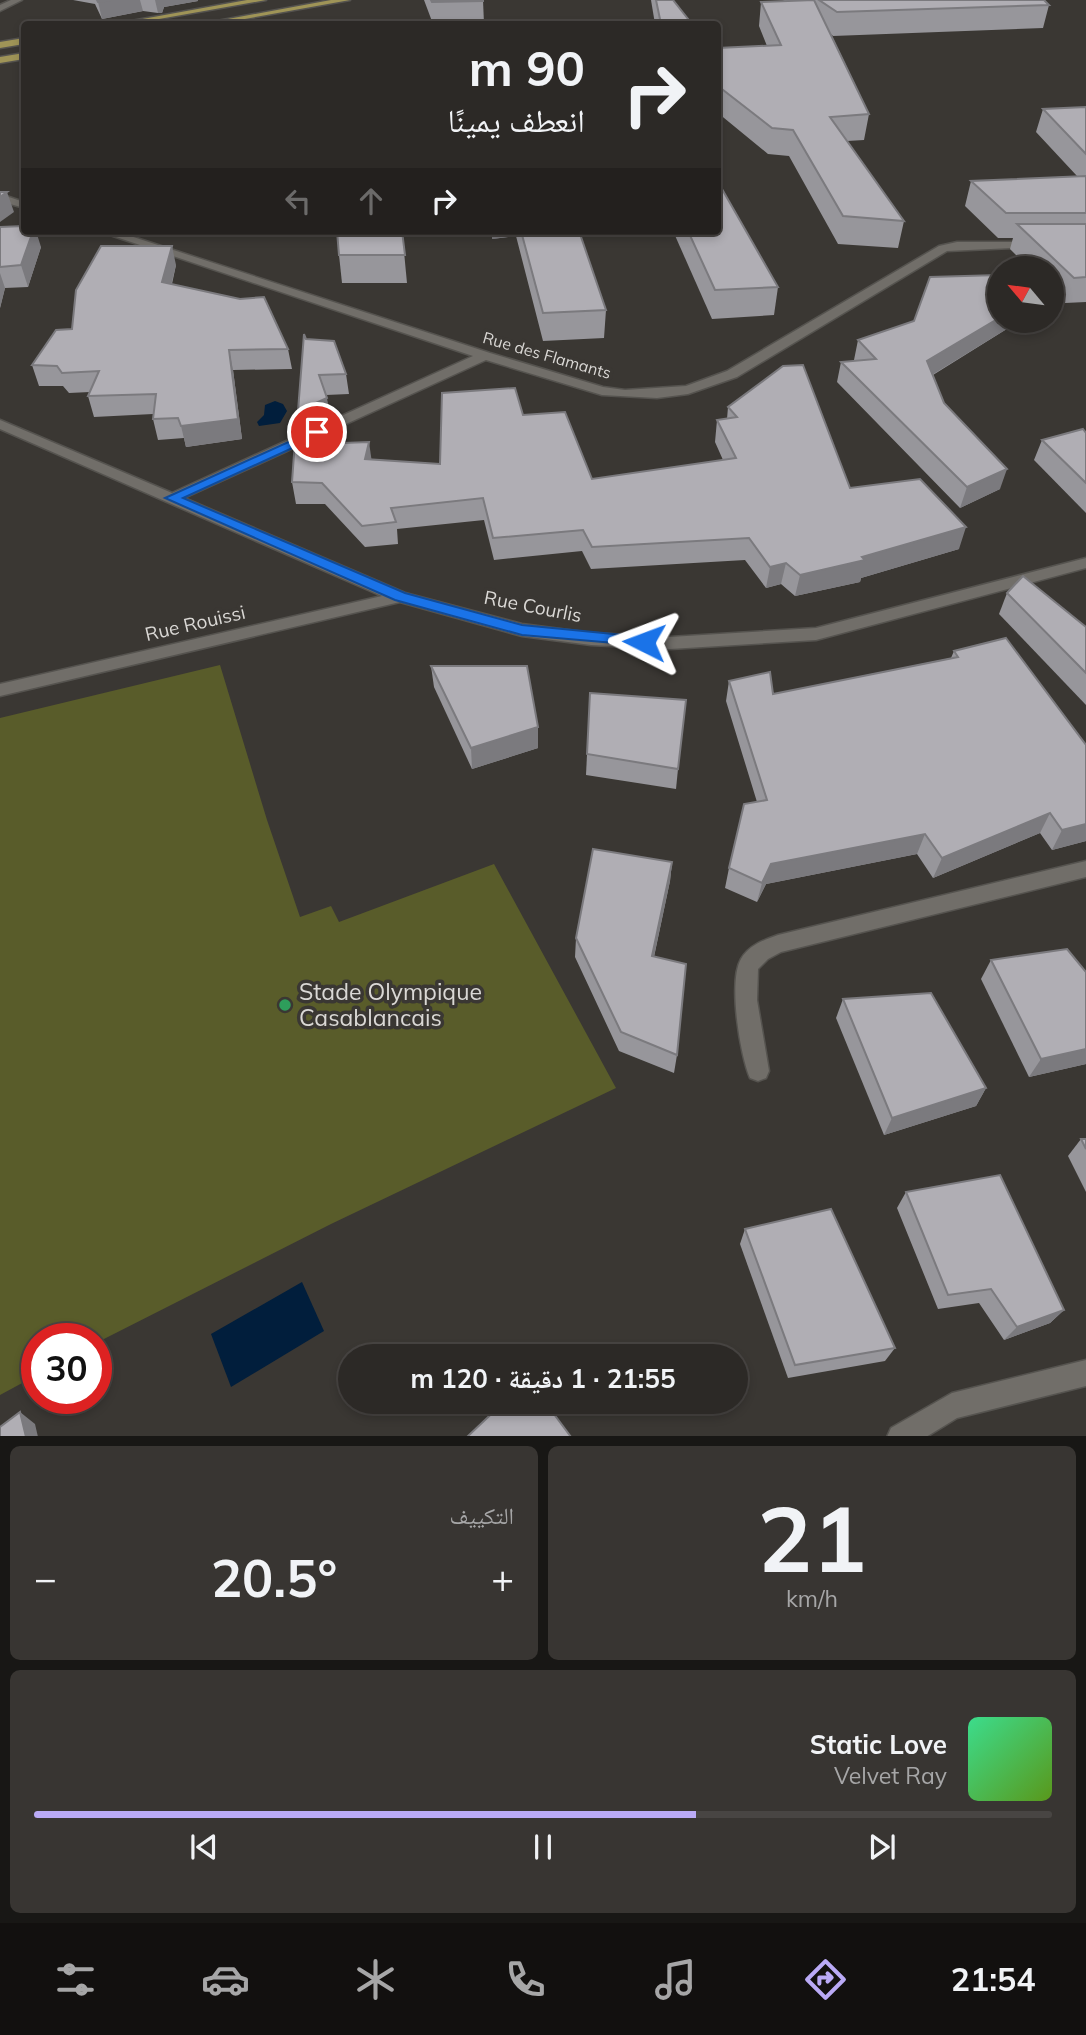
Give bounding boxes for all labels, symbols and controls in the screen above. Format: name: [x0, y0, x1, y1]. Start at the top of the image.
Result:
text: 90 m: [469, 37, 585, 98]
icon: right: [609, 49, 700, 140]
text: انعطف يمينًا: [448, 100, 585, 140]
icon: left: [279, 182, 317, 220]
icon: ahead: [352, 182, 390, 220]
icon: right: [425, 182, 463, 220]
north arrow: [987, 256, 1064, 332]
map controls: [987, 256, 1064, 333]
street label: Rue des Flamants: [481, 327, 614, 383]
pin: [287, 402, 347, 462]
icon: arrive: [298, 413, 336, 451]
street label: Rue Courlis: [482, 585, 584, 627]
street label: Rue Rouissi: [143, 600, 247, 646]
position arrow: [607, 605, 681, 679]
place label: Stade Olympique Casablancais: [299, 977, 482, 1032]
marker: Stade Olympique Casablancais: [277, 997, 293, 1013]
speed limit sign: 30: [21, 1323, 112, 1414]
text: 21:55 · 1 دقيقة · 120 m: [410, 1362, 676, 1395]
text: 21: [757, 1481, 867, 1595]
text: التكييف: [449, 1501, 514, 1530]
text: 20.5°: [211, 1545, 337, 1610]
text: −: [34, 1554, 57, 1602]
text: +: [491, 1554, 514, 1602]
text: km/h: [786, 1584, 838, 1613]
text: Static Love: [810, 1728, 947, 1761]
text: Velvet Ray: [834, 1761, 947, 1790]
icon: previous: [185, 1828, 223, 1866]
icon: pause: [524, 1828, 562, 1866]
icon: next: [863, 1828, 901, 1866]
icon: filters: [51, 1955, 100, 2004]
icon: car: [201, 1955, 250, 2004]
icon: climate: [351, 1955, 400, 2004]
icon: phone: [501, 1955, 550, 2004]
icon: music: [651, 1955, 700, 2004]
icon: directions: [801, 1955, 850, 2004]
text: 21:54: [951, 1959, 1035, 1999]

